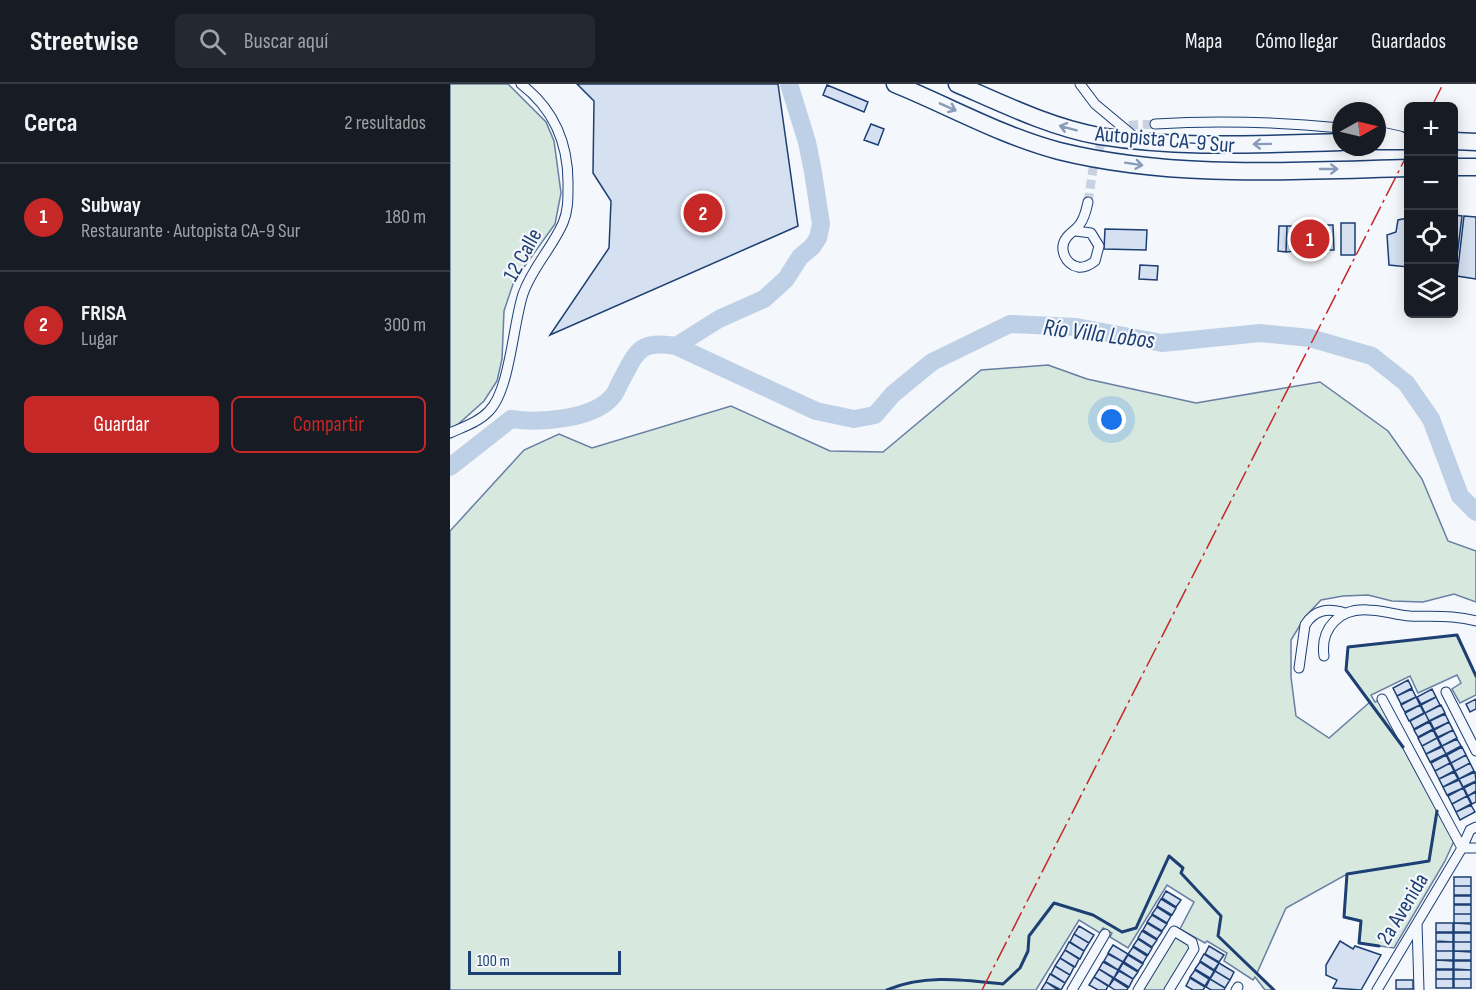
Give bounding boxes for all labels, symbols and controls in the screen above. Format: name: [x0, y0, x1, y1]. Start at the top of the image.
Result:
search box: [175, 14, 595, 68]
text: Streetwise: [30, 25, 139, 58]
icon: search: [196, 25, 229, 58]
text: Buscar aquí: [244, 28, 328, 55]
text: Mapa: [1185, 29, 1222, 54]
text: Cómo llegar: [1255, 29, 1338, 54]
text: Guardados: [1371, 29, 1446, 54]
one-way arrow: [939, 102, 957, 113]
north arrow: [1332, 102, 1386, 156]
map controls: [1404, 102, 1458, 318]
button: +: [1404, 102, 1458, 156]
text: Cerca: [24, 108, 77, 139]
text: 2 resultados: [344, 111, 426, 135]
street label: Autopista CA-9 Sur: [1093, 120, 1236, 160]
one-way arrow: [1059, 121, 1078, 133]
one-way arrow: [1252, 139, 1272, 150]
button: −: [1404, 156, 1458, 210]
one-way arrow: [1123, 159, 1143, 170]
one-way arrow: [1318, 164, 1338, 175]
pin: 2: [684, 190, 722, 236]
text: Subway: [81, 192, 141, 219]
text: 1: [40, 205, 47, 229]
text: 180 m: [385, 205, 426, 229]
button: locate: [1404, 210, 1458, 264]
pin: 1: [1290, 216, 1330, 262]
text: Restaurante · Autopista CA-9 Sur: [81, 219, 301, 243]
street label: 12 Calle: [498, 224, 548, 286]
button: layers: [1404, 264, 1458, 318]
text: FRISA: [81, 300, 126, 327]
text: 2: [39, 313, 48, 337]
text: 300 m: [384, 313, 426, 337]
water label: Río Villa Lobos: [1042, 313, 1157, 355]
text: Lugar: [81, 327, 118, 351]
button: Guardar: [24, 396, 219, 453]
button: Compartir: [231, 396, 426, 453]
your location: [1097, 405, 1126, 434]
street label: 2a Avenida: [1371, 868, 1435, 950]
scale bar: [468, 948, 621, 976]
text: 100 m: [477, 952, 510, 971]

